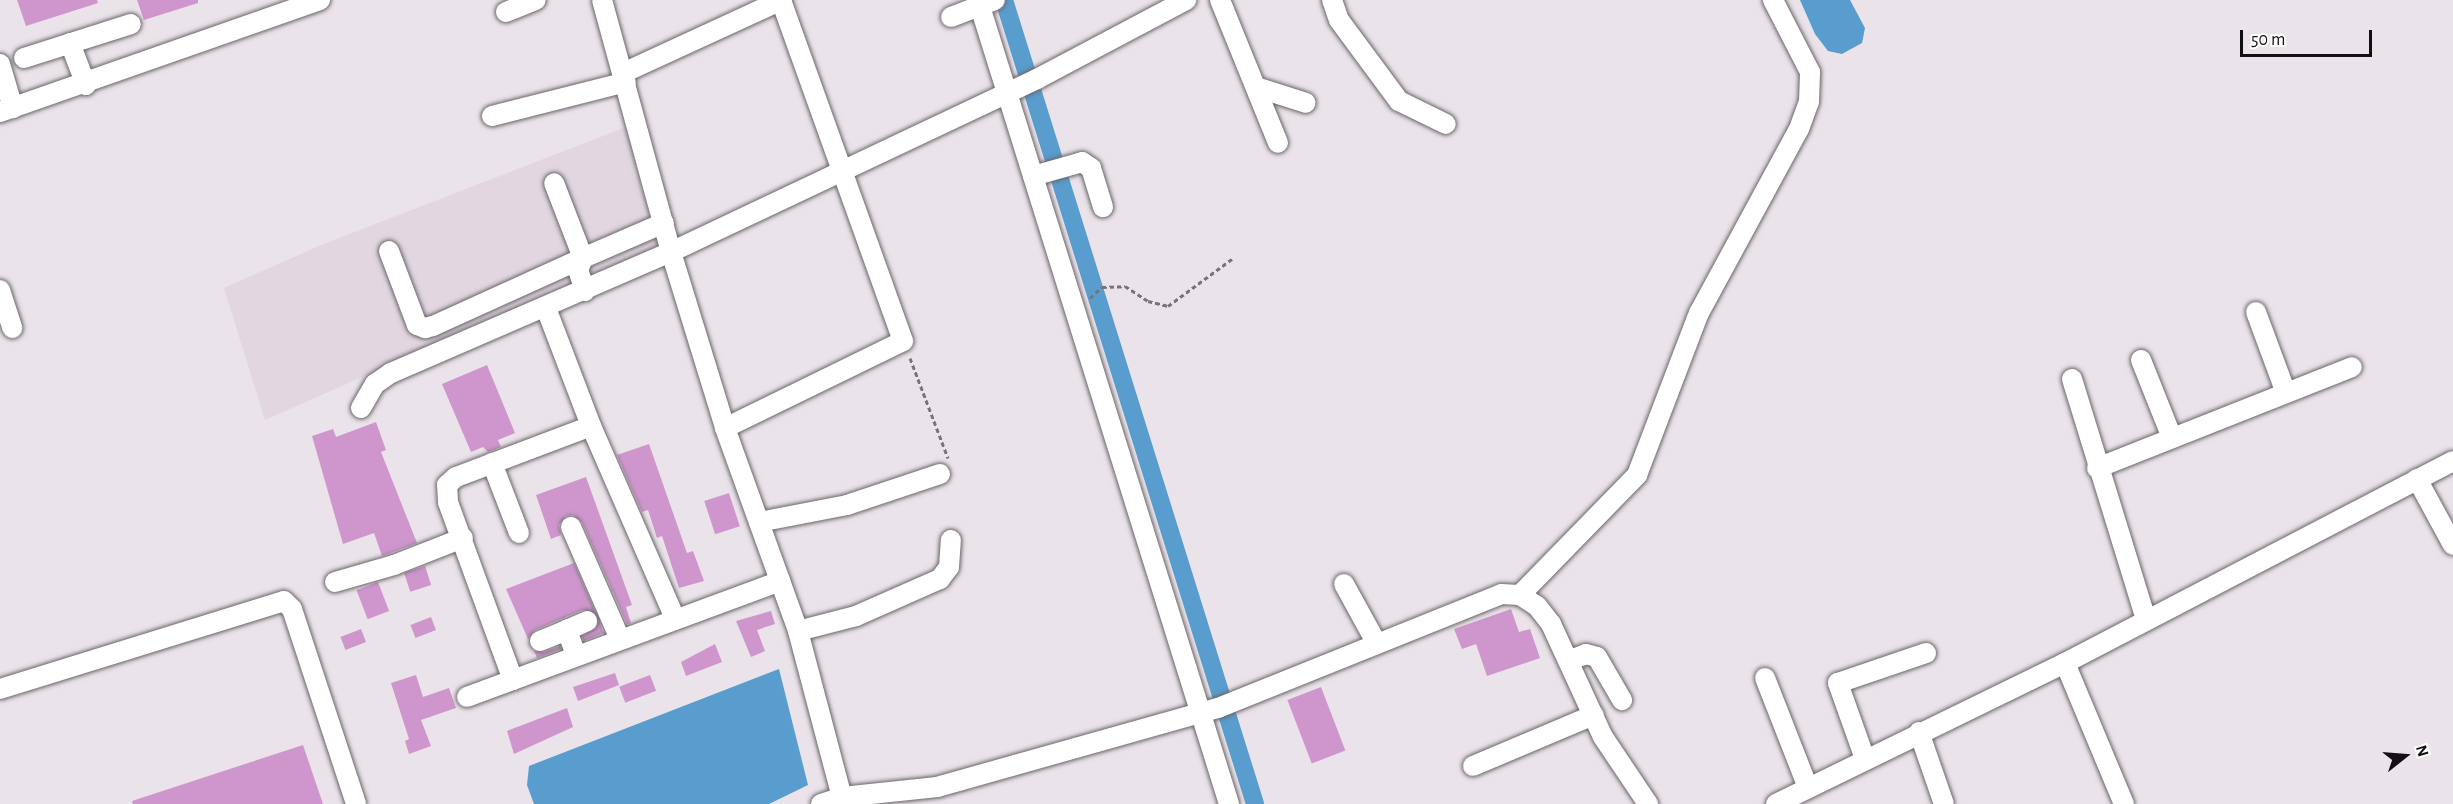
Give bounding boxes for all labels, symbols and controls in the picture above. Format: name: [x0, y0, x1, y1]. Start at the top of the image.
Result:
scale bar: [2243, 18, 2375, 56]
text: 50 m: [2251, 31, 2285, 49]
north arrow: [2375, 726, 2435, 786]
text: N: [2413, 743, 2431, 758]

